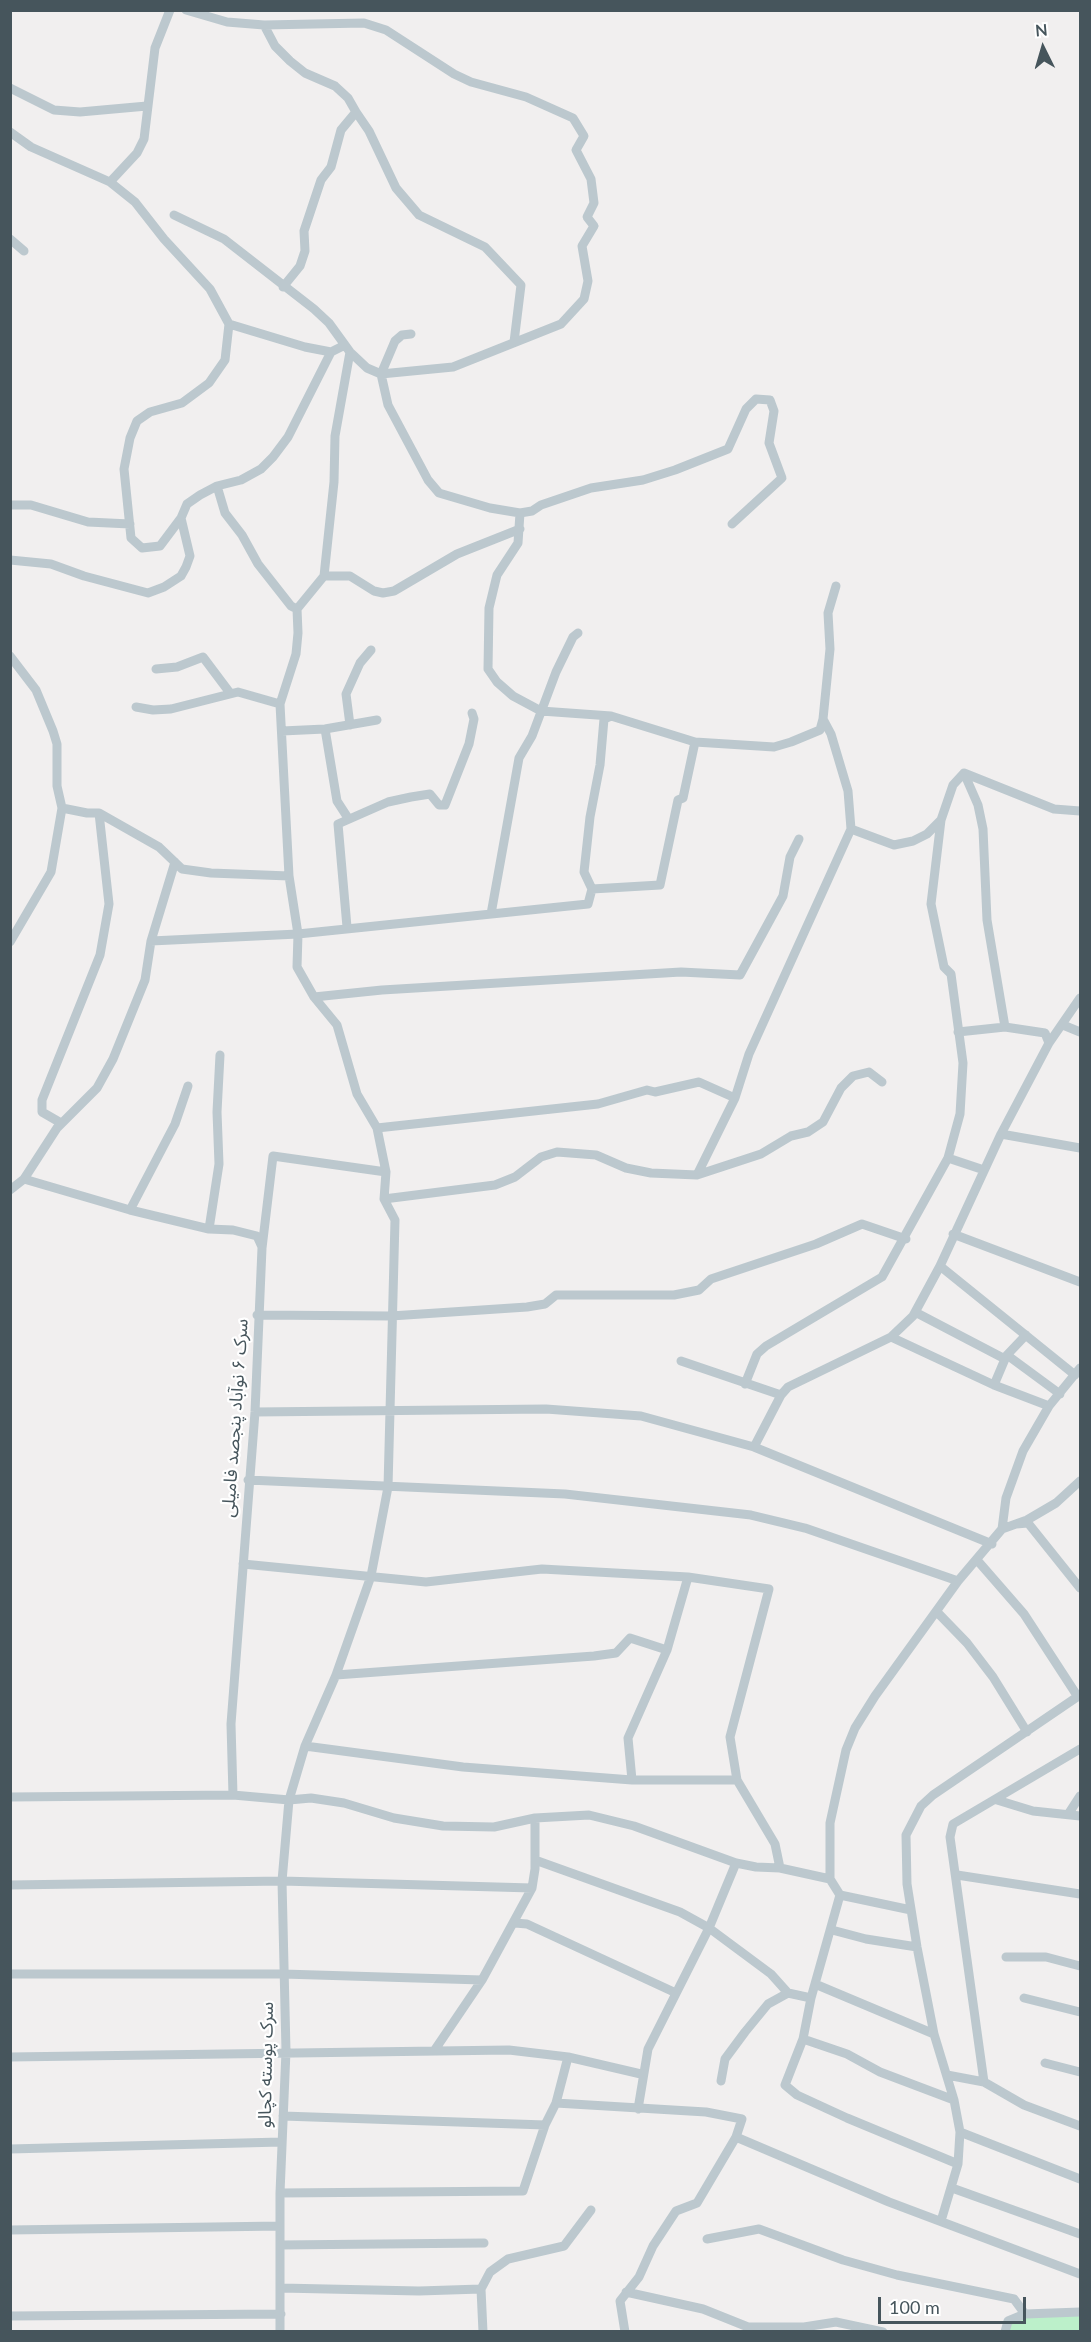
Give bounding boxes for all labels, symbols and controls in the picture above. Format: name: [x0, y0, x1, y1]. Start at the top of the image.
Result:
north arrow: [1013, 18, 1073, 78]
text: N: [1034, 20, 1048, 40]
street label: سرک ۶ نوآباد پنجصد فامیلی: [217, 1318, 253, 1518]
street label: سرک پوسته کچالو: [254, 2002, 278, 2128]
scale bar: [881, 2285, 1030, 2323]
text: 100 m: [889, 2296, 940, 2318]

